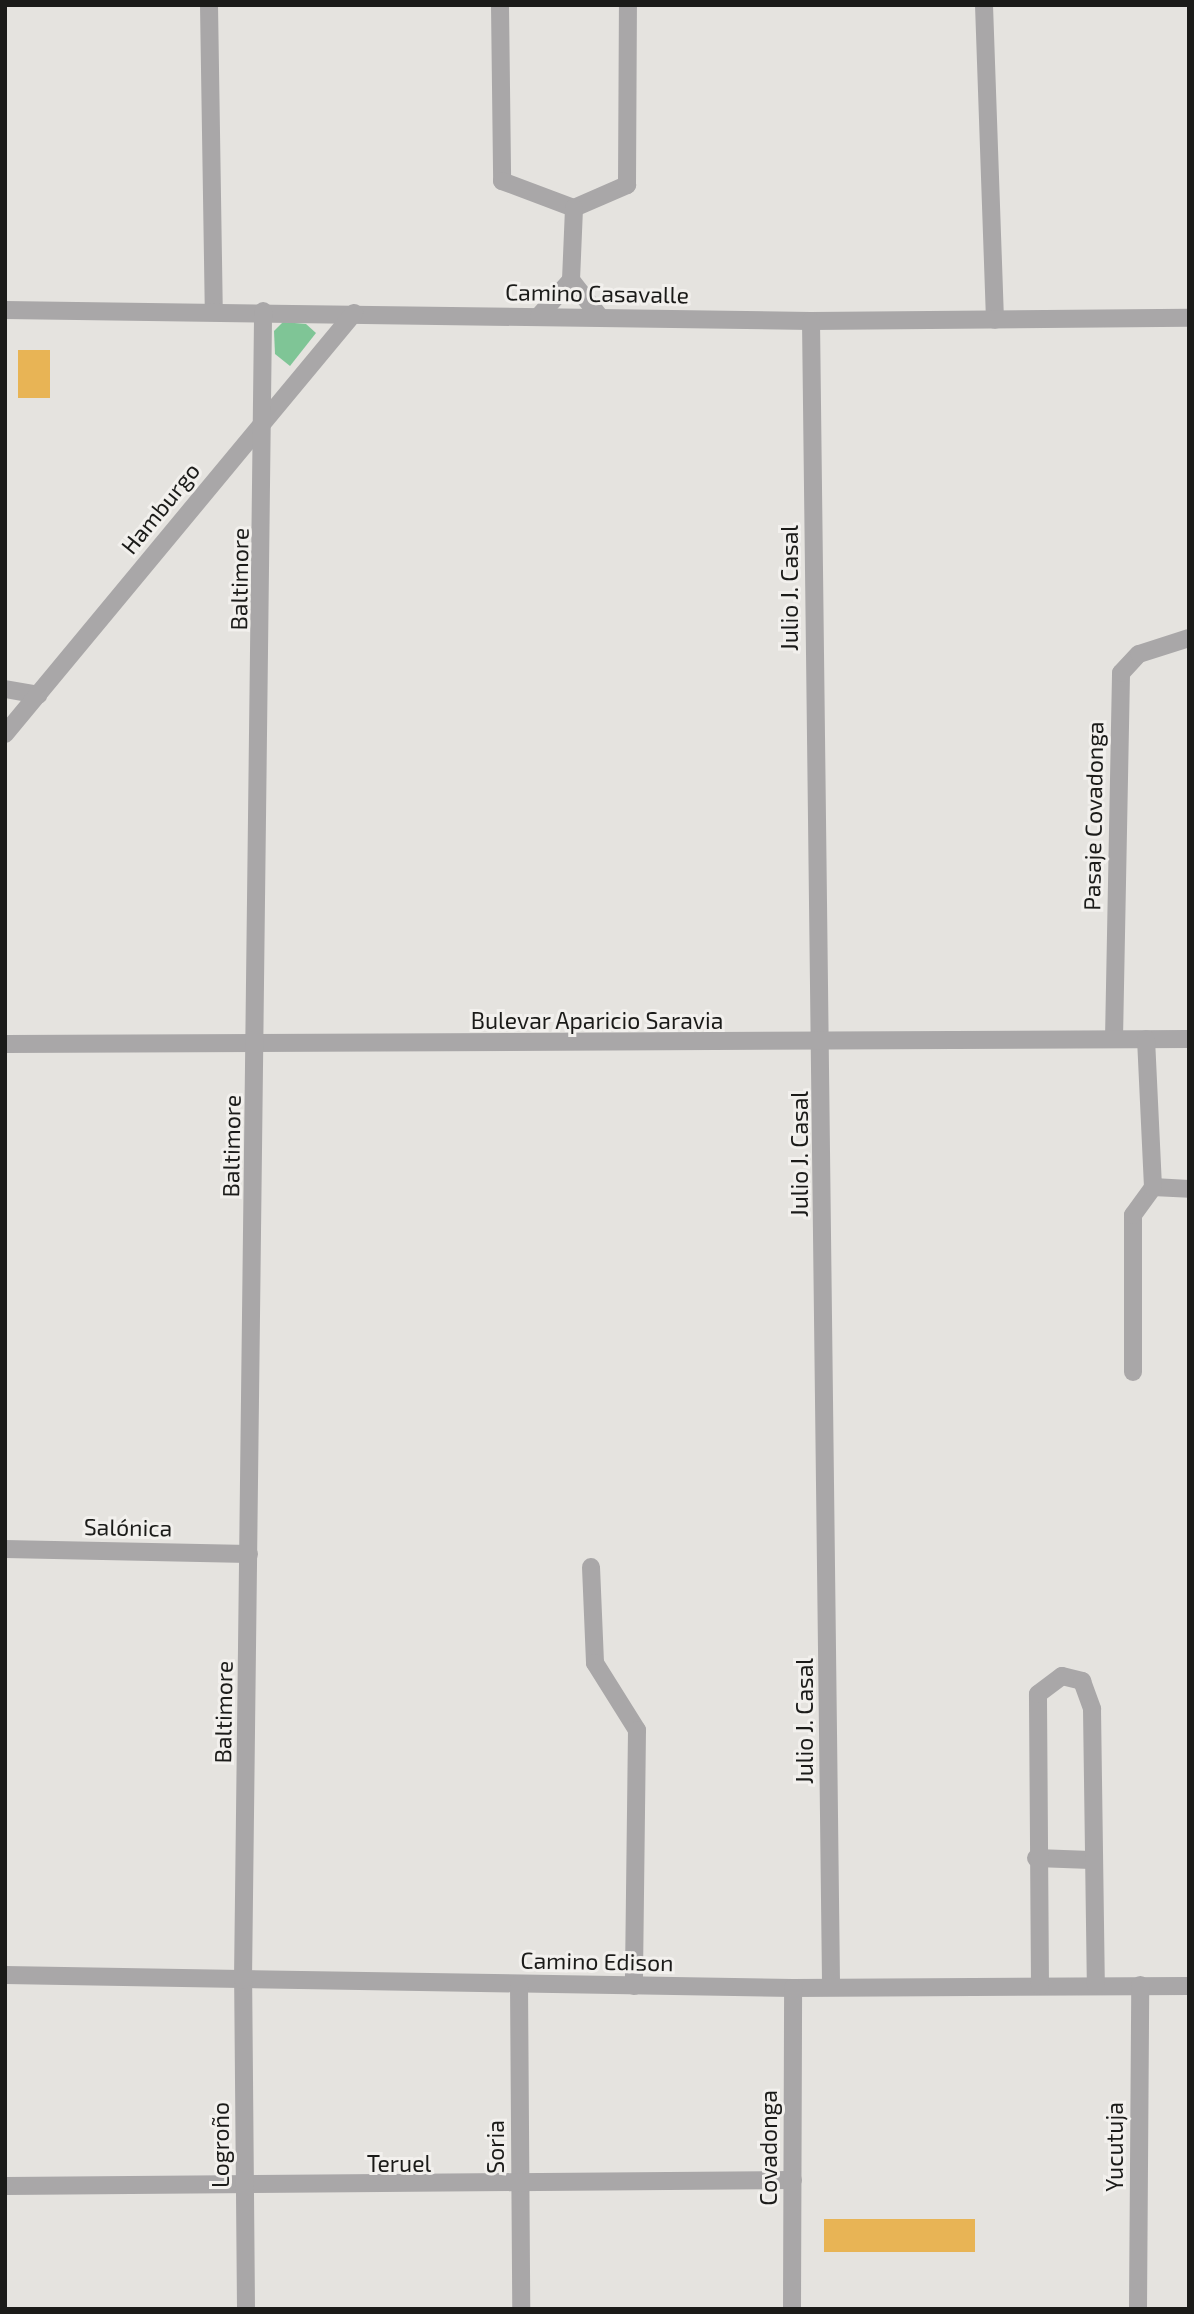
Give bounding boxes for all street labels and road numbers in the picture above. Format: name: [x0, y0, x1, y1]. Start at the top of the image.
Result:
street label: Camino Casavalle: [505, 278, 689, 308]
street label: Hamburgo: [115, 457, 205, 559]
street label: Julio J. Casal: [775, 525, 803, 651]
street label: Baltimore: [224, 528, 254, 630]
street label: Pasaje Covadonga: [1078, 721, 1108, 911]
street label: Bulevar Aparicio Saravia: [470, 1006, 724, 1034]
street label: Julio J. Casal: [785, 1091, 813, 1217]
street label: Baltimore: [216, 1095, 246, 1197]
street label: Salónica: [84, 1512, 172, 1542]
street label: Julio J. Casal: [790, 1658, 818, 1784]
street label: Baltimore: [208, 1661, 238, 1763]
street label: Camino Edison: [520, 1946, 674, 1976]
street label: Covadonga: [754, 2090, 782, 2206]
street label: Logroño: [206, 2102, 234, 2188]
street label: Yucutuja: [1100, 2102, 1128, 2192]
street label: Soria: [481, 2120, 509, 2174]
street label: Teruel: [367, 2149, 431, 2177]

